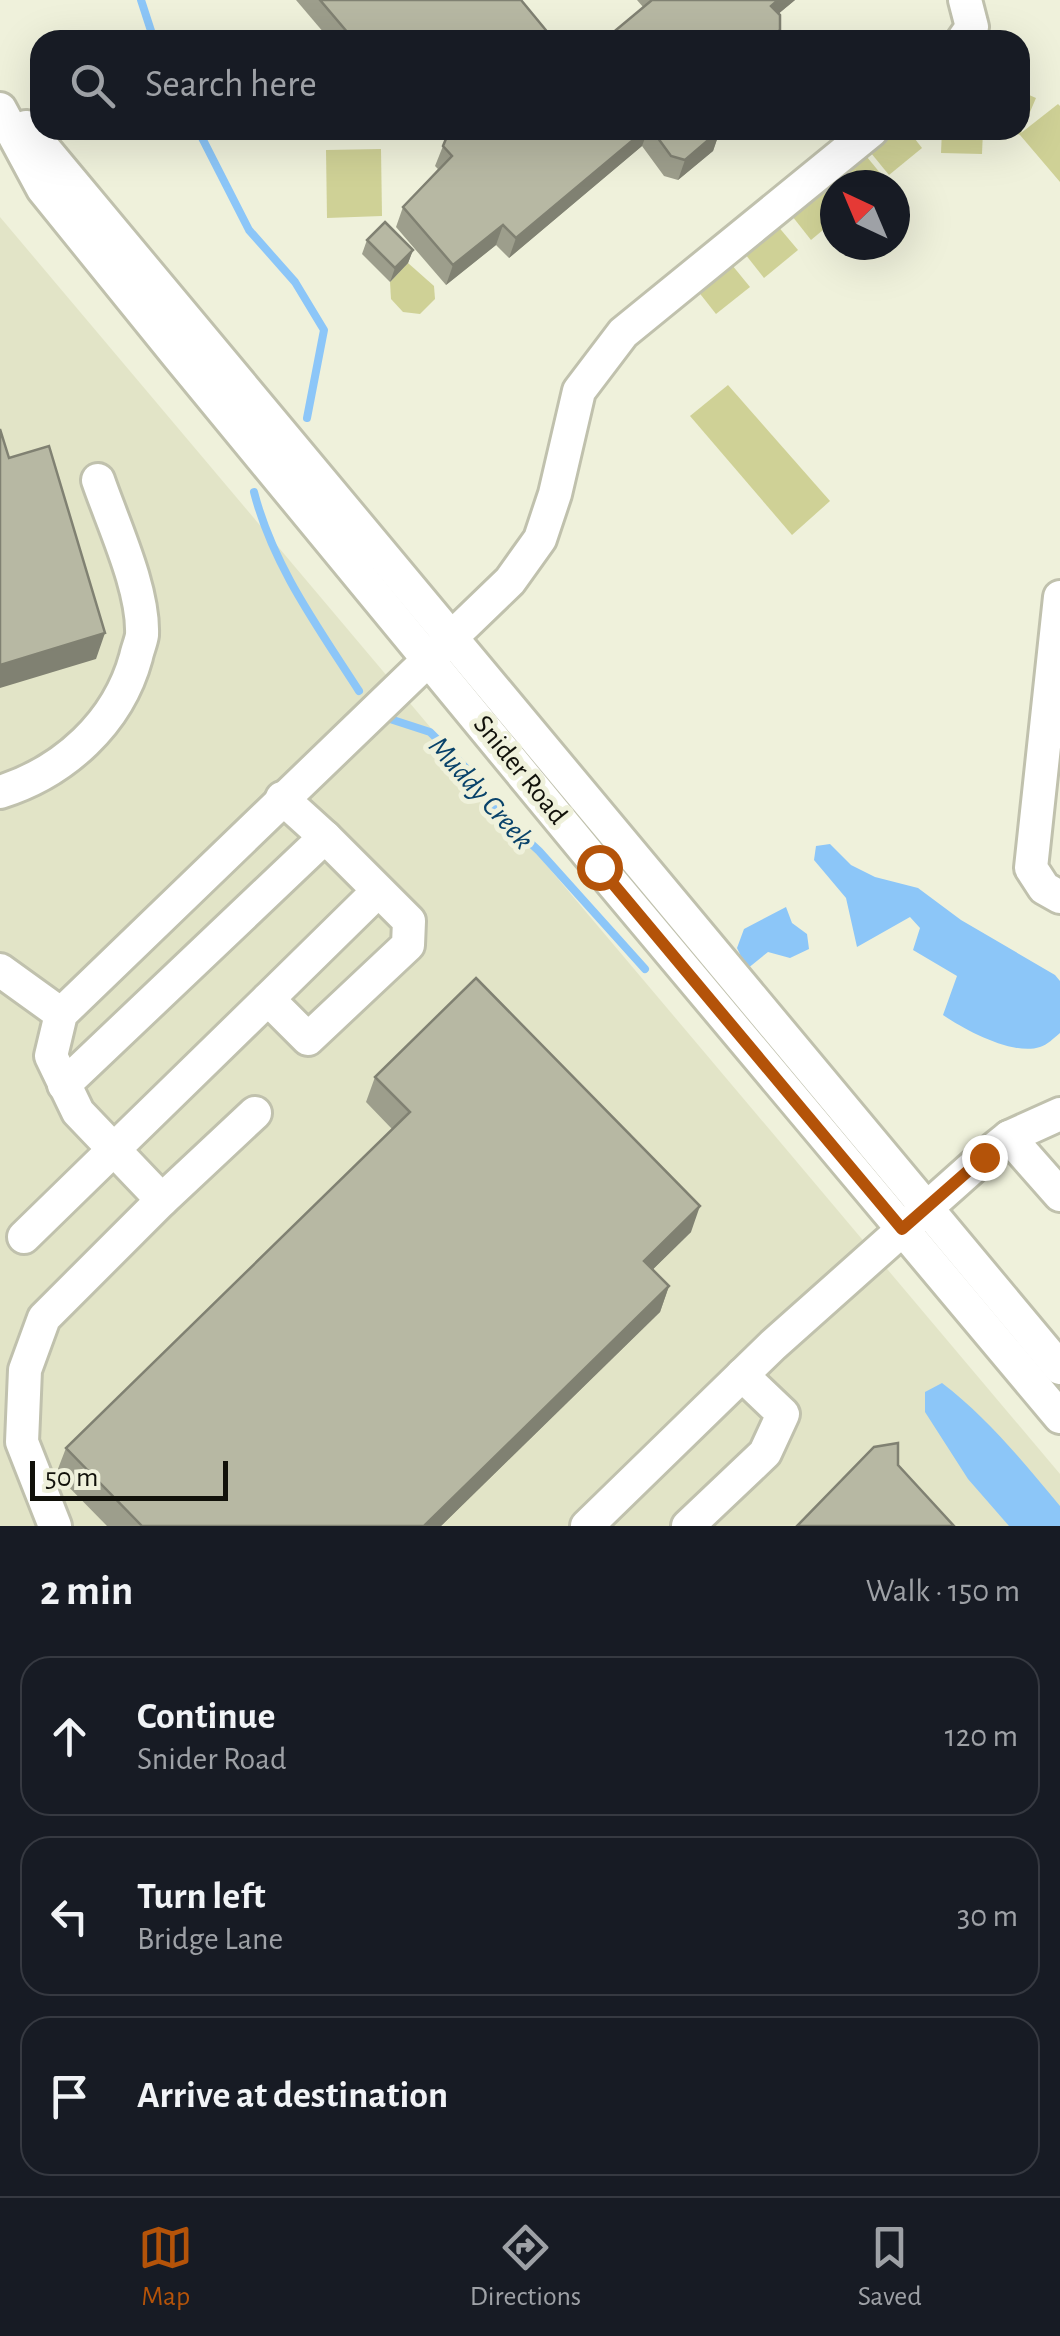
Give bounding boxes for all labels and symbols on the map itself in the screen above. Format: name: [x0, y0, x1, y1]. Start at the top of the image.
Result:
north arrow: [820, 170, 910, 260]
street label: Snider Road: [468, 710, 572, 830]
water label: Muddy Creek: [423, 731, 539, 855]
route start: [577, 845, 623, 891]
route end: [962, 1135, 1008, 1181]
scale bar: [30, 1456, 228, 1500]

